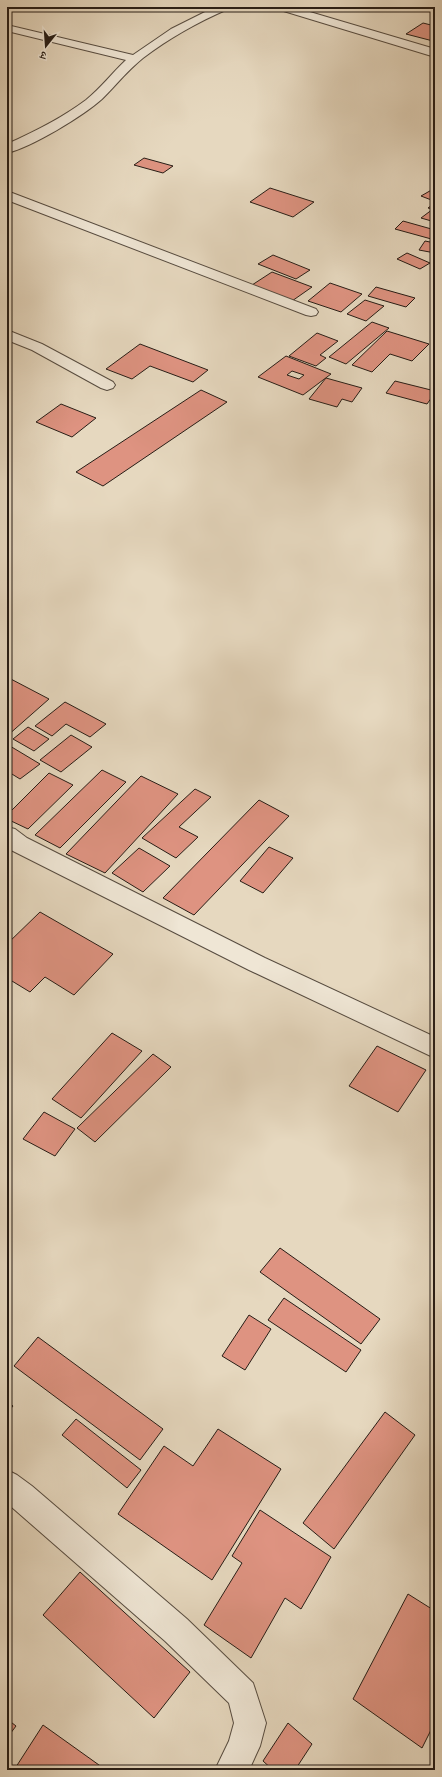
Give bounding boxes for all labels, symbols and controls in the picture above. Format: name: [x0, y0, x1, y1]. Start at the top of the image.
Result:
north arrow: [26, 26, 66, 66]
text: उ: [37, 47, 49, 63]

